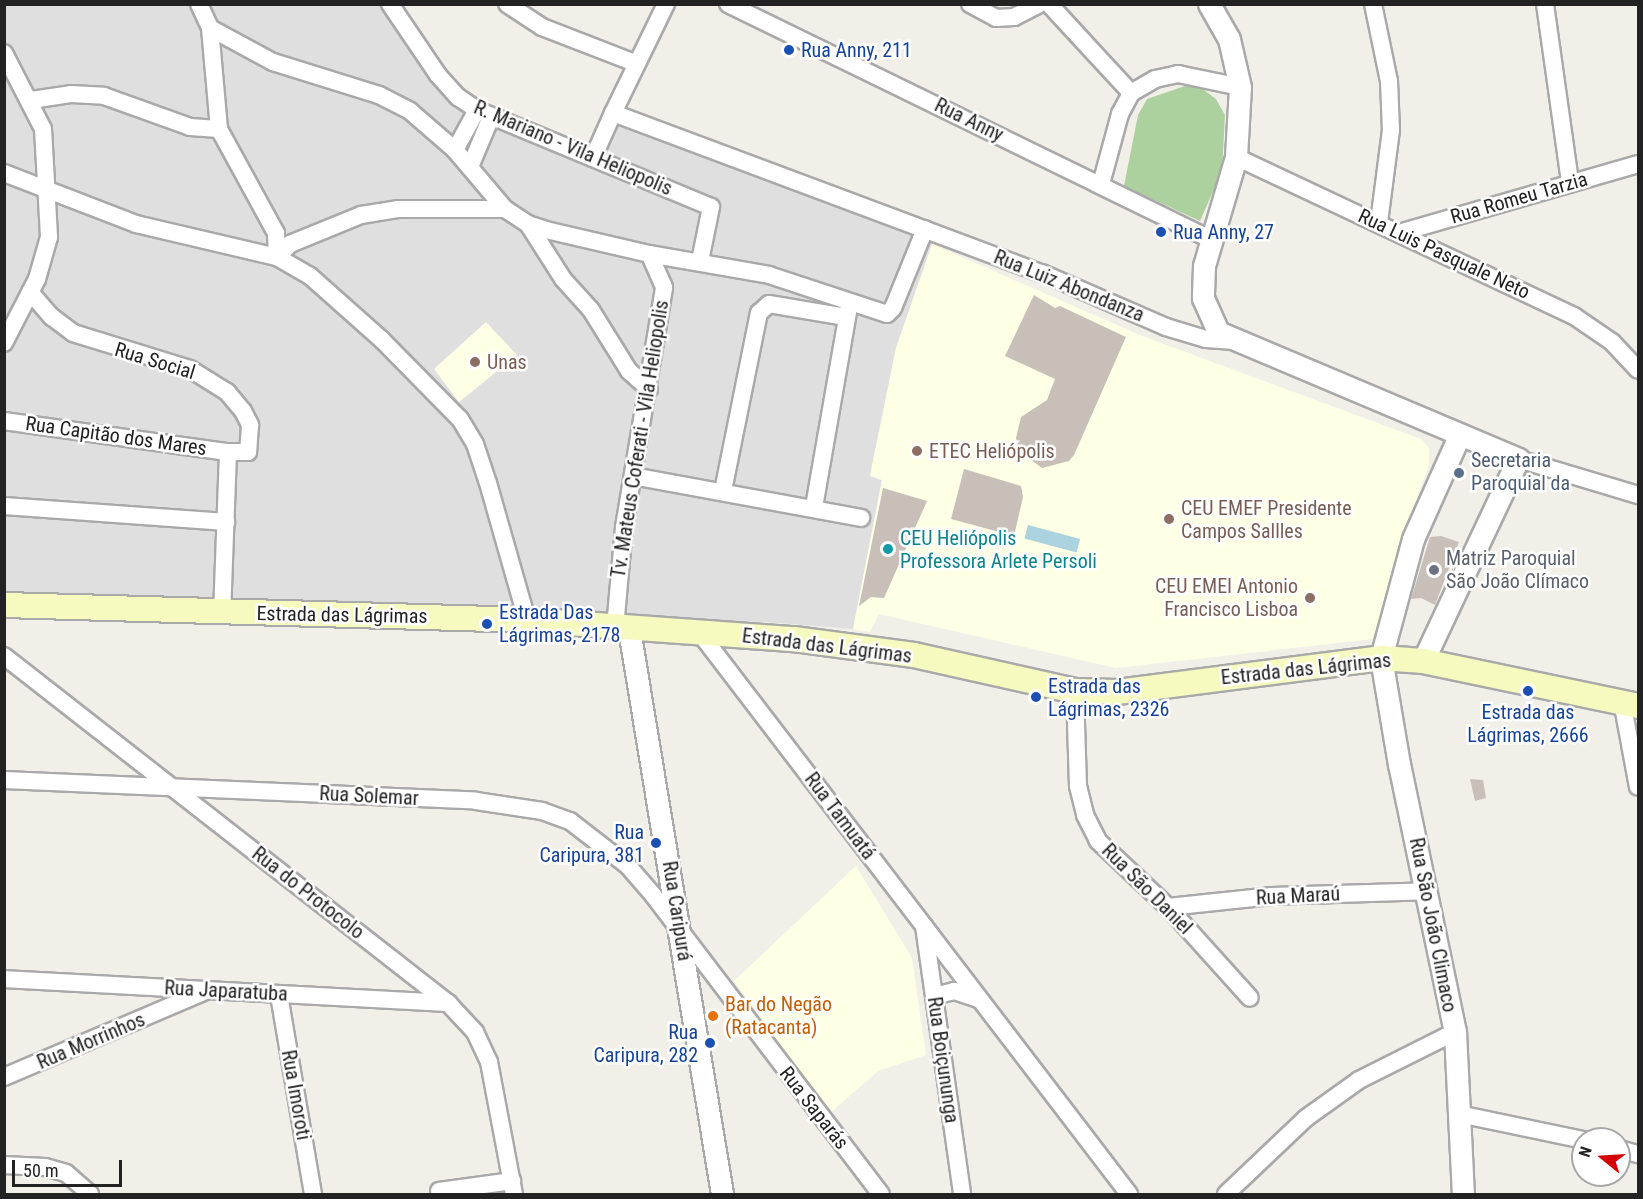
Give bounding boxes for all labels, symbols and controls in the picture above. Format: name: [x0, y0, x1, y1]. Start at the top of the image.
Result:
place label: Rua Anny, 211: [801, 38, 912, 62]
marker: Rua Anny, 211: [782, 43, 796, 57]
street label: Rua Anny: [931, 93, 1007, 147]
street label: R. Mariano - Vila Heliopolis: [470, 95, 676, 201]
street label: Rua Romeu Tarzia: [1448, 167, 1590, 229]
street label: Rua Luis Pasquale Neto: [1354, 204, 1534, 304]
place label: Rua Anny, 27: [1173, 220, 1274, 244]
marker: Rua Anny, 27: [1154, 225, 1168, 239]
street label: Rua Luiz Abondanza: [990, 245, 1148, 327]
street label: Tv. Mateus Coferati - Vila Heliopolis: [606, 298, 674, 580]
street label: Rua Social: [112, 337, 198, 385]
place label: Unas: [487, 350, 527, 374]
marker: Unas: [468, 355, 482, 369]
street label: Rua Capitão dos Mares: [24, 411, 208, 461]
place label: ETEC Heliópolis: [929, 439, 1055, 463]
marker: ETEC Heliópolis: [910, 444, 924, 458]
place label: Secretaria Paroquial da: [1471, 449, 1570, 496]
marker: Secretaria Paroquial da: [1452, 466, 1466, 480]
place label: CEU EMEF Presidente Campos Sallles: [1181, 496, 1352, 543]
marker: CEU EMEF Presidente Campos Sallles: [1162, 512, 1176, 526]
place label: CEU Heliópolis Professora Arlete Persoli: [900, 526, 1097, 573]
marker: CEU Heliópolis Professora Arlete Persoli: [881, 542, 895, 556]
place label: Matriz Paroquial São João Clímaco: [1446, 546, 1589, 593]
marker: Matriz Paroquial São João Clímaco: [1427, 563, 1441, 577]
place label: CEU EMEI Antonio Francisco Lisboa: [1155, 574, 1298, 621]
marker: CEU EMEI Antonio Francisco Lisboa: [1303, 591, 1317, 605]
place label: Estrada Das Lágrimas, 2178: [499, 600, 620, 647]
street label: Estrada das Lágrimas: [256, 602, 428, 628]
marker: Estrada Das Lágrimas, 2178: [480, 617, 494, 631]
street label: Estrada das Lágrimas: [741, 624, 913, 668]
street label: Estrada das Lágrimas: [1220, 648, 1392, 690]
place label: Estrada das Lágrimas, 2326: [1048, 674, 1169, 721]
marker: Estrada das Lágrimas, 2666: [1521, 684, 1535, 698]
marker: Estrada das Lágrimas, 2326: [1029, 690, 1043, 704]
place label: Estrada das Lágrimas, 2666: [1467, 700, 1589, 747]
street label: Rua Tamuatá: [799, 768, 881, 864]
street label: Rua Solemar: [319, 781, 419, 811]
place label: Rua Caripura, 381: [539, 820, 644, 867]
marker: Rua Caripura, 381: [649, 836, 663, 850]
street label: Rua São João Climaco: [1404, 836, 1462, 1014]
street label: Rua São Daniel: [1097, 839, 1197, 939]
street label: Rua do Protocolo: [247, 842, 369, 944]
street label: Rua Caripurá: [657, 859, 697, 963]
street label: Rua Maraú: [1255, 882, 1341, 910]
street label: Rua Japaratuba: [164, 976, 288, 1006]
place label: Bar do Negão (Ratacanta): [725, 993, 832, 1040]
street label: Rua Boiçununga: [922, 995, 964, 1125]
street label: Rua Morrinhos: [33, 1008, 149, 1074]
marker: Bar do Negão (Ratacanta): [706, 1009, 720, 1023]
place label: Rua Caripura, 282: [593, 1020, 698, 1067]
marker: Rua Caripura, 282: [703, 1036, 717, 1050]
street label: Rua Imoroti: [276, 1048, 316, 1142]
street label: Rua Saparás: [774, 1062, 854, 1154]
north arrow: [1571, 1127, 1631, 1187]
text: N: [1575, 1144, 1596, 1160]
scale bar: [15, 1148, 124, 1186]
text: 50 m: [23, 1160, 58, 1181]

